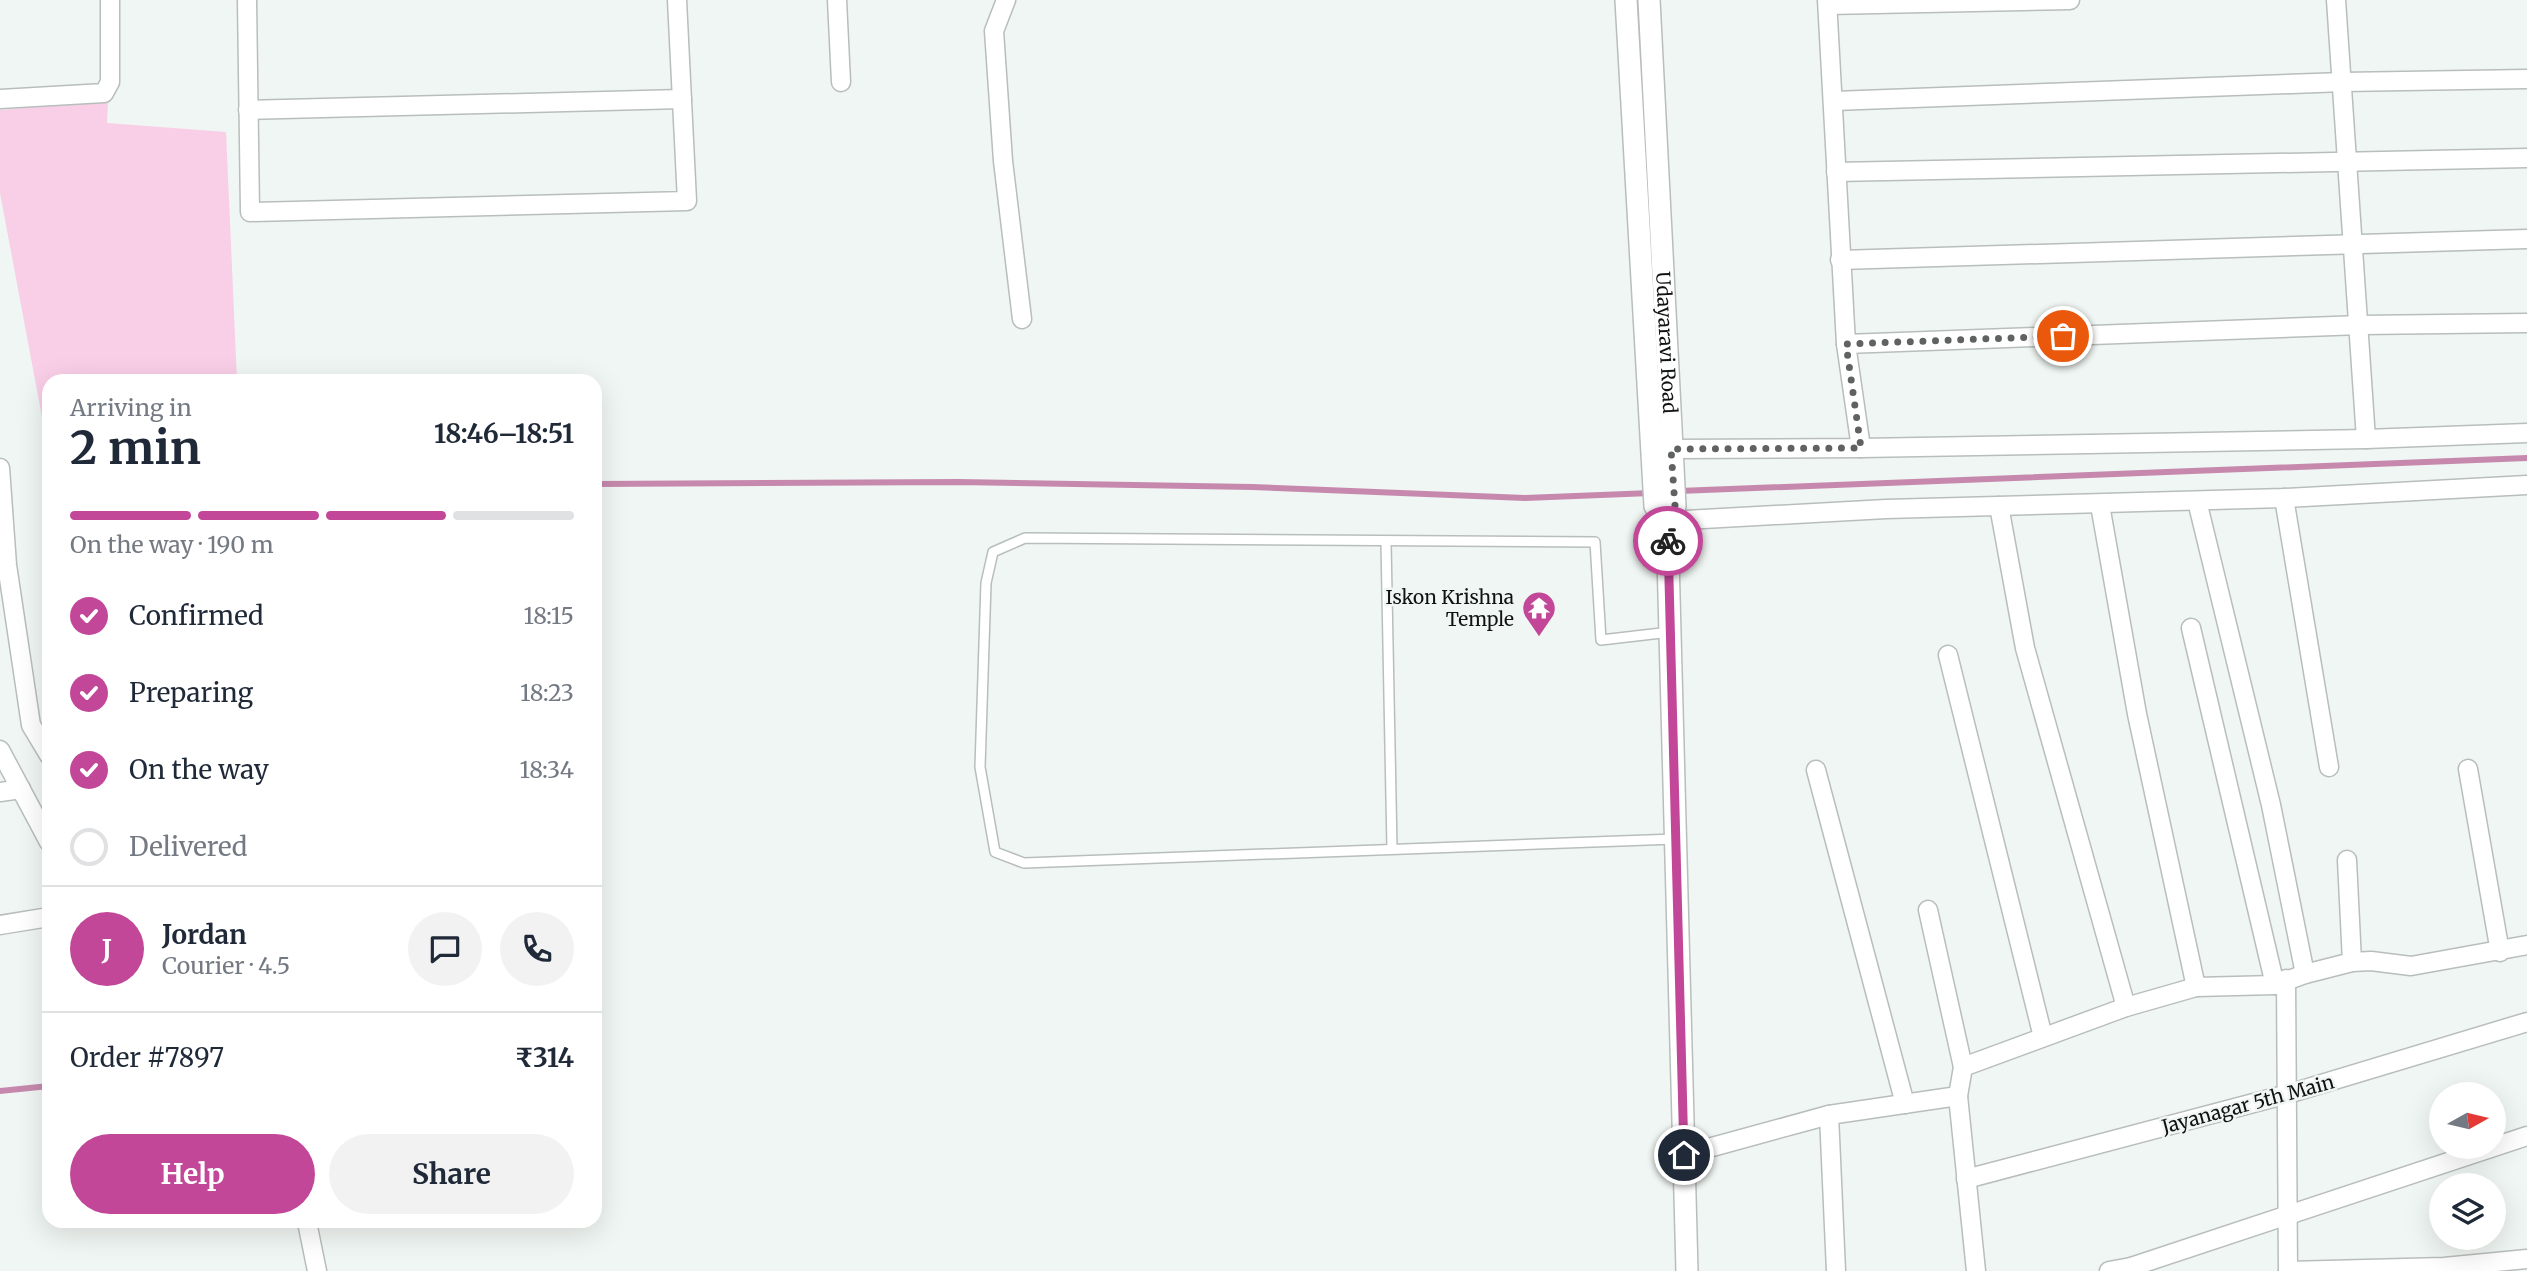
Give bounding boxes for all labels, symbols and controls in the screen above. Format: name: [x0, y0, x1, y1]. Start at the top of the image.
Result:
street label: Udayaravi Road: [1651, 271, 1682, 414]
pin: [2033, 306, 2093, 366]
icon: bag: [2044, 317, 2082, 355]
text: Arriving in: [70, 393, 192, 422]
text: 18:46–18:51: [434, 417, 574, 450]
text: 2 min: [70, 419, 201, 477]
courier: [1633, 506, 1703, 576]
icon: bike: [1649, 522, 1687, 560]
text: On the way · 190 m: [70, 530, 274, 559]
place label: Iskon Krishna Temple: [1386, 585, 1514, 631]
temple icon: Iskon Krishna Temple: [1520, 589, 1558, 638]
icon: check: [70, 597, 108, 635]
text: Confirmed: [129, 599, 264, 632]
text: 18:15: [523, 601, 574, 630]
icon: check: [70, 674, 108, 712]
text: Preparing: [129, 676, 253, 709]
text: 18:23: [520, 678, 574, 707]
icon: check: [70, 751, 108, 789]
text: On the way: [129, 753, 269, 786]
text: 18:34: [519, 755, 574, 784]
text: Delivered: [129, 830, 248, 863]
button: chat: [408, 912, 482, 986]
button: phone: [500, 912, 574, 986]
text: Jordan: [162, 918, 247, 951]
text: J: [102, 933, 112, 966]
text: Courier · 4.5: [162, 951, 290, 980]
text: Order #7897: [70, 1041, 224, 1074]
text: ₹314: [515, 1041, 574, 1074]
street label: Jayanagar 5th Main: [2158, 1069, 2337, 1139]
north arrow: [2429, 1082, 2506, 1158]
map controls: [2429, 1082, 2506, 1250]
pin: [1654, 1125, 1714, 1185]
button: Help: [70, 1134, 315, 1214]
button: Share: [329, 1134, 574, 1214]
icon: home: [1665, 1136, 1703, 1174]
button: layers: [2429, 1173, 2506, 1250]

